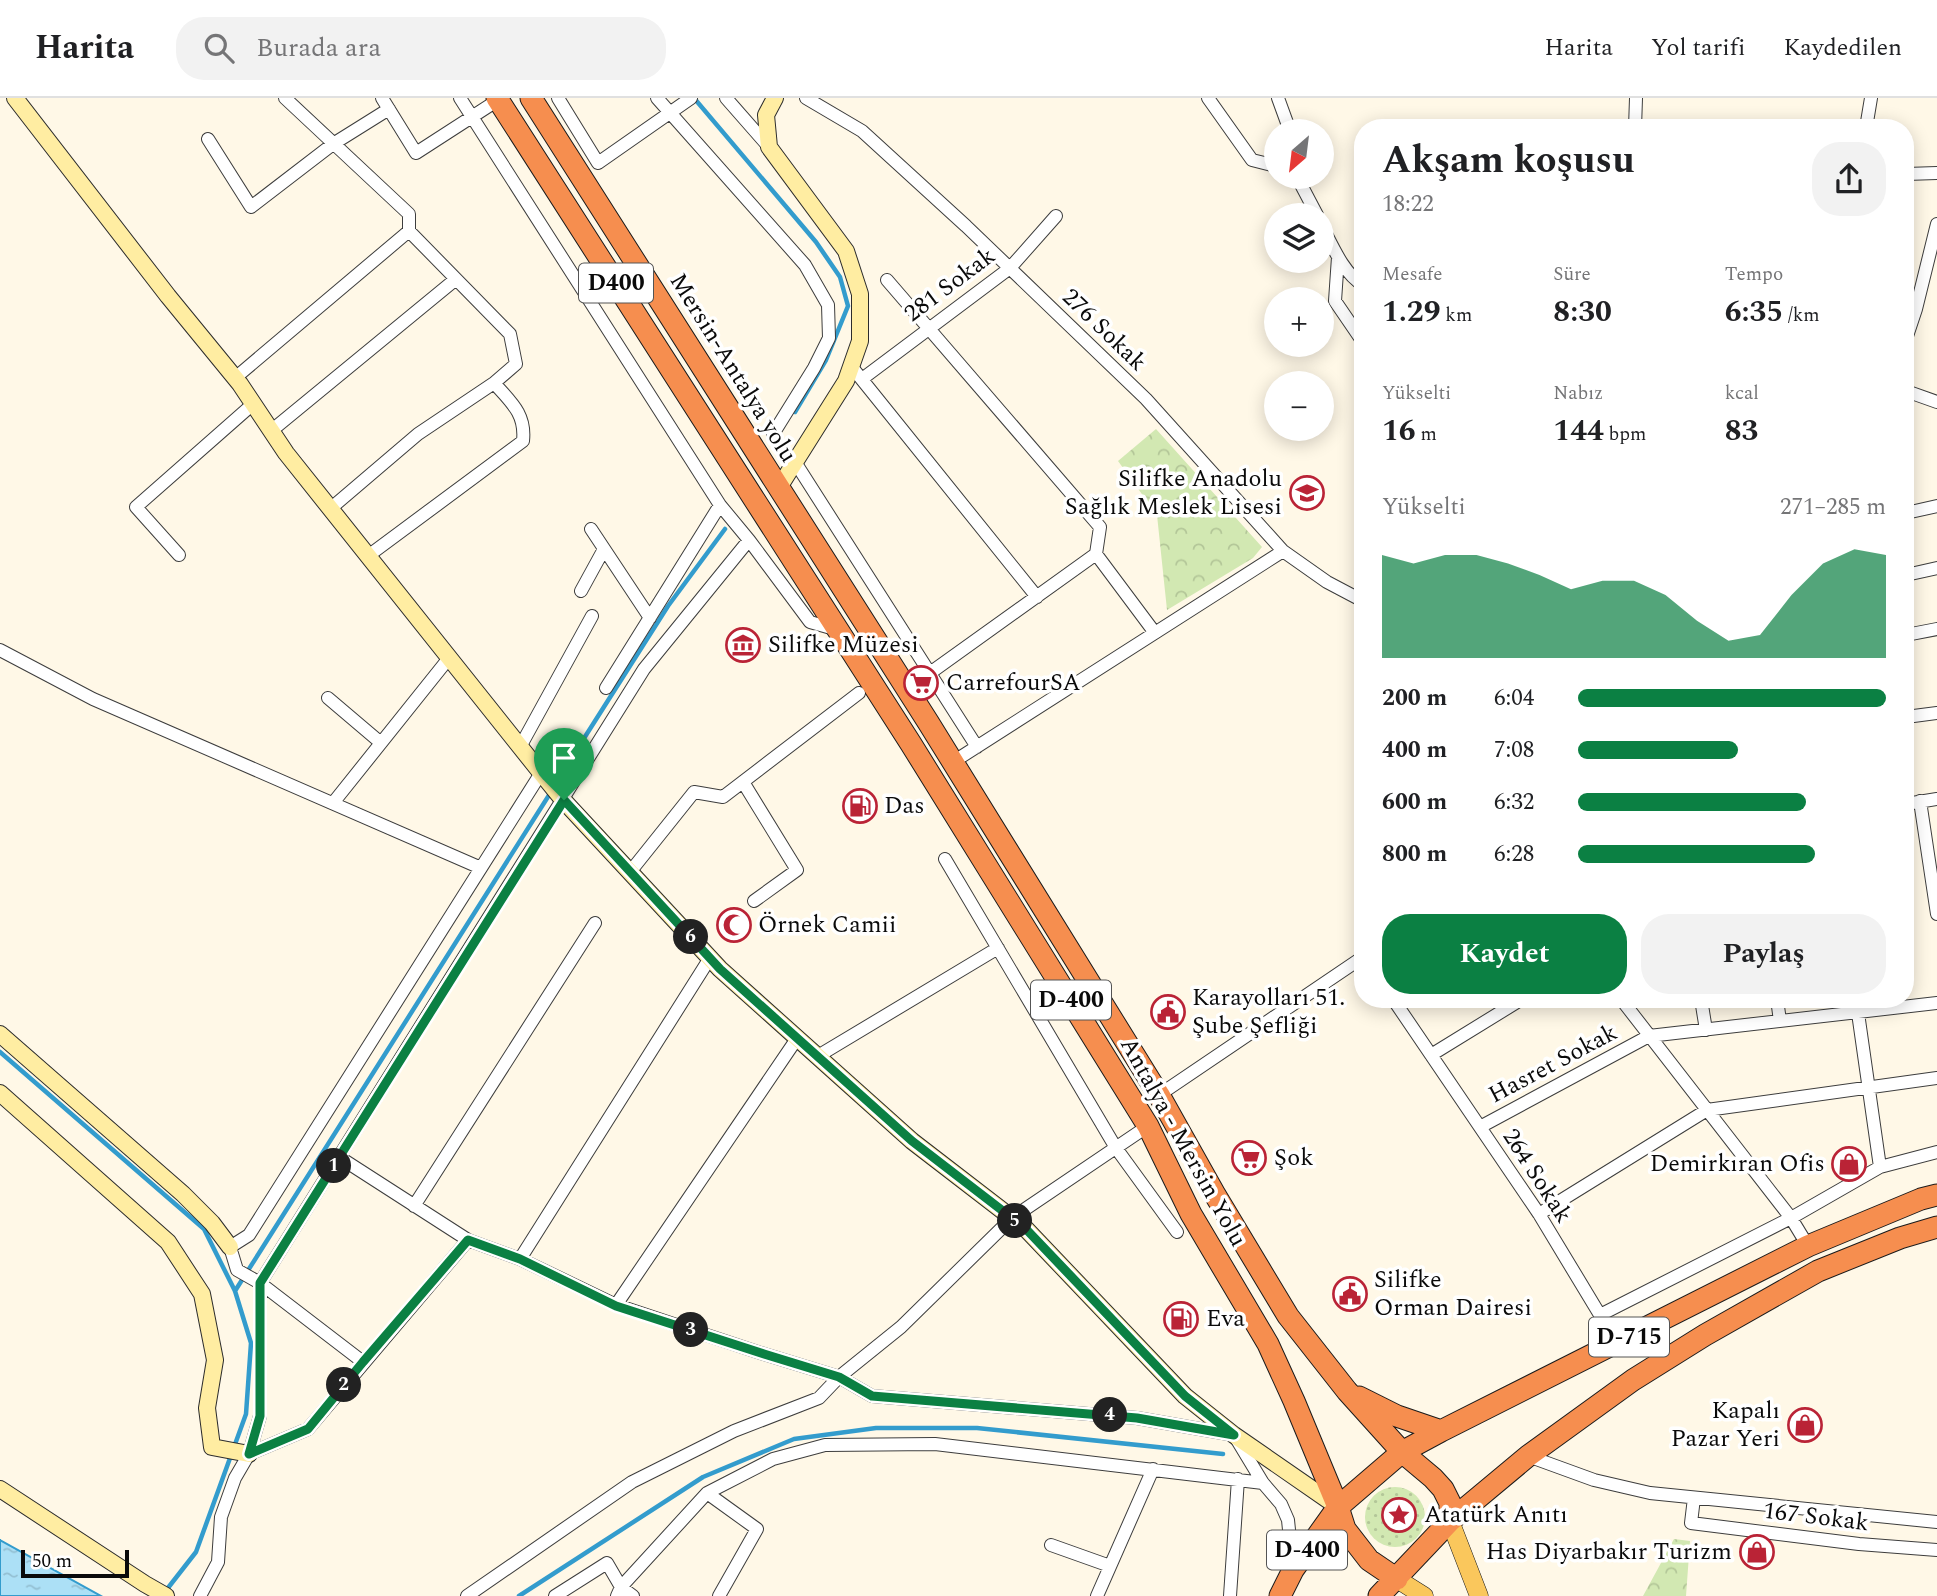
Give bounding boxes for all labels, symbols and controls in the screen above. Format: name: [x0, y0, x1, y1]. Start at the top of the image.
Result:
search box: [176, 17, 666, 80]
text: Harita: [35, 23, 134, 73]
text: Burada ara: [256, 28, 381, 68]
icon: search: [200, 29, 238, 67]
text: Harita: [1544, 30, 1613, 66]
text: Yol tarifi: [1651, 30, 1745, 66]
text: Kaydedilen: [1783, 30, 1902, 66]
north arrow: [1264, 119, 1334, 189]
map controls: [1264, 119, 1334, 441]
text: Akşam koşusu: [1382, 132, 1635, 190]
button: share: [1812, 142, 1886, 216]
text: 18:22: [1382, 187, 1434, 222]
button: layers: [1264, 203, 1334, 273]
street label: 281 Sokak: [897, 239, 1003, 331]
text: Mesafe: [1382, 260, 1442, 289]
text: Süre: [1553, 260, 1591, 289]
text: Tempo: [1725, 260, 1783, 289]
road number: D400: [579, 264, 653, 302]
street label: Mersin-Antalya yolu: [660, 266, 806, 470]
street label: 276 Sokak: [1053, 280, 1155, 380]
button: +: [1264, 287, 1334, 357]
text: 1.29: [1382, 289, 1441, 335]
text: 8:30: [1553, 289, 1612, 335]
text: 6:35: [1725, 289, 1783, 335]
text: km: [1441, 301, 1472, 330]
text: /km: [1783, 301, 1820, 330]
button: −: [1264, 371, 1334, 441]
text: Yükselti: [1382, 379, 1451, 408]
text: Nabız: [1553, 379, 1603, 408]
text: kcal: [1725, 379, 1759, 408]
text: 16: [1382, 408, 1416, 454]
text: 144: [1553, 408, 1604, 454]
text: 83: [1725, 408, 1758, 454]
text: m: [1416, 420, 1437, 449]
text: bpm: [1604, 420, 1646, 449]
place label: Silifke Anadolu Sağlık Meslek Lisesi: [1065, 461, 1282, 525]
school or university icon: Silifke Anadolu Sağlık Meslek Lisesi: [1288, 474, 1326, 512]
text: Yükselti: [1382, 490, 1466, 525]
text: 271–285 m: [1780, 490, 1886, 525]
museum icon: Silifke Müzesi: [724, 626, 762, 664]
place label: Silifke Müzesi: [768, 627, 919, 663]
supermarket icon: CarrefourSA: [902, 664, 940, 702]
place label: CarrefourSA: [946, 665, 1081, 701]
text: 200 m: [1382, 681, 1447, 716]
text: 6:04: [1494, 681, 1534, 716]
pin: [534, 728, 594, 800]
text: 400 m: [1382, 733, 1447, 768]
text: 7:08: [1494, 733, 1534, 768]
icon: arrive: [545, 739, 583, 777]
text: 600 m: [1382, 785, 1447, 820]
text: 6:32: [1494, 785, 1534, 820]
fuel station icon: Das: [841, 787, 879, 825]
place label: Das: [884, 788, 925, 824]
text: 800 m: [1382, 837, 1447, 872]
text: 6:28: [1494, 837, 1534, 872]
mosque icon: Örnek Camii: [715, 906, 753, 944]
place label: Örnek Camii: [758, 907, 897, 943]
button: Kaydet: [1382, 914, 1627, 994]
button: Paylaş: [1641, 914, 1886, 994]
pin: 6: [674, 920, 708, 954]
text: 6: [685, 922, 696, 951]
road number: D-400: [1031, 980, 1111, 1020]
place label: Karayolları 51. Şube Şefliği: [1192, 980, 1345, 1044]
public building icon: Karayolları 51. Şube Şefliği: [1149, 993, 1187, 1031]
street label: Hasret Sokak: [1482, 1015, 1624, 1113]
street label: Antalya - Mersin Yolu: [1110, 1031, 1256, 1253]
street label: 264 Sokak: [1493, 1122, 1581, 1230]
supermarket icon: Şok: [1230, 1139, 1268, 1177]
place label: Şok: [1274, 1140, 1314, 1176]
shop icon: Demirkıran Ofis: [1830, 1145, 1868, 1183]
place label: Demirkıran Ofis: [1650, 1146, 1825, 1182]
pin: 1: [316, 1148, 352, 1184]
text: 1: [328, 1151, 339, 1180]
pin: 5: [998, 1204, 1032, 1238]
text: 5: [1009, 1206, 1020, 1235]
place label: Silifke Orman Dairesi: [1374, 1262, 1532, 1326]
public building icon: Silifke Orman Dairesi: [1331, 1275, 1369, 1313]
fuel station icon: Eva: [1162, 1300, 1200, 1338]
place label: Eva: [1206, 1301, 1245, 1337]
pin: 3: [674, 1312, 708, 1348]
text: 3: [685, 1315, 696, 1344]
road number: D-715: [1589, 1318, 1669, 1356]
pin: 2: [326, 1368, 362, 1402]
text: 2: [338, 1370, 349, 1399]
place label: Kapalı Pazar Yeri: [1671, 1393, 1780, 1457]
pin: 4: [1092, 1398, 1128, 1432]
text: 4: [1104, 1400, 1115, 1429]
shop icon: Kapalı Pazar Yeri: [1786, 1406, 1824, 1444]
street label: 167 Sokak: [1761, 1493, 1871, 1541]
place icon: Atatürk Anıtı: [1380, 1496, 1418, 1534]
place label: Atatürk Anıtı: [1424, 1497, 1568, 1533]
road number: D-400: [1267, 1530, 1347, 1569]
shop icon: Has Diyarbakır Turizm: [1738, 1533, 1776, 1571]
place label: Has Diyarbakır Turizm: [1486, 1534, 1732, 1570]
scale bar: [21, 1547, 130, 1579]
text: 50 m: [32, 1547, 72, 1576]

